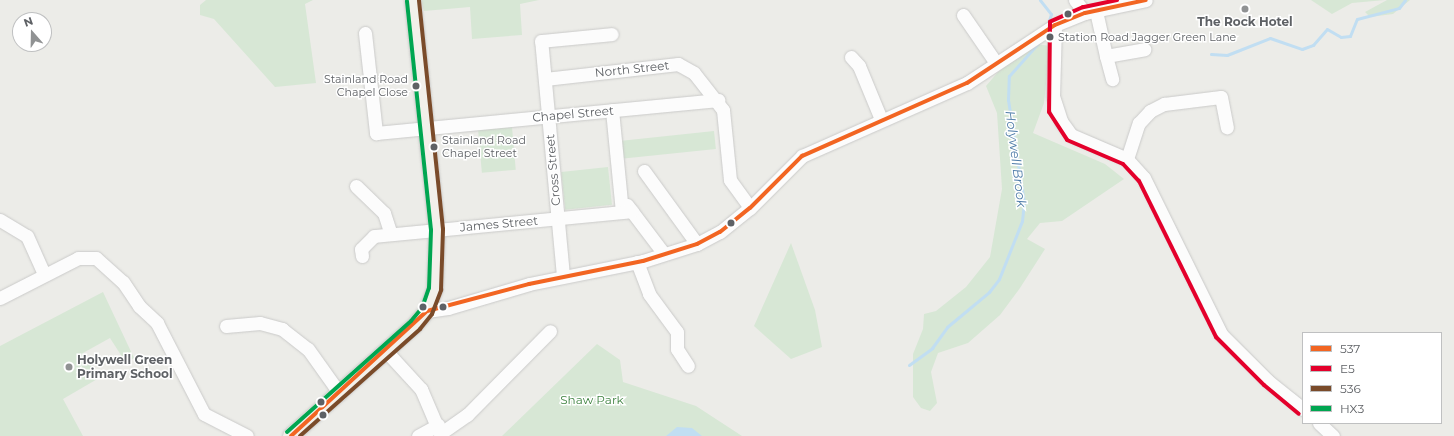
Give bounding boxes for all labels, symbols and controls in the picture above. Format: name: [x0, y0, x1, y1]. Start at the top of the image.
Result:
marker: The Rock Hotel: [1240, 4, 1250, 14]
unlabelled marker: [1063, 9, 1073, 19]
north arrow: [12, 12, 52, 52]
text: N: [22, 14, 35, 30]
place label: The Rock Hotel: [1197, 15, 1293, 29]
place label: Station Road Jagger Green Lane: [1058, 30, 1236, 44]
marker: Station Road Jagger Green Lane: [1045, 32, 1055, 42]
street label: North Street: [594, 58, 670, 80]
place label: Stainland Road Chapel Close: [324, 73, 408, 99]
marker: Stainland Road Chapel Close: [411, 81, 421, 91]
street label: Chapel Street: [532, 103, 614, 125]
water label: Holywell Brook: [1002, 110, 1030, 208]
place label: Stainland Road Chapel Street: [442, 134, 526, 160]
street label: Cross Street: [543, 134, 563, 206]
marker: Stainland Road Chapel Street: [429, 142, 439, 152]
street label: James Street: [459, 213, 539, 235]
unlabelled marker: [726, 218, 736, 228]
unlabelled marker: [418, 302, 428, 312]
unlabelled marker: [438, 302, 448, 312]
legend: [1302, 332, 1442, 424]
text: 537: [1340, 341, 1360, 356]
place label: Holywell Green Primary School: [77, 353, 173, 381]
text: E5: [1340, 361, 1355, 376]
marker: Holywell Green Primary School: [64, 362, 74, 372]
text: 536: [1340, 381, 1361, 396]
park label: Shaw Park: [560, 393, 624, 407]
unlabelled marker: [316, 397, 326, 407]
text: HX3: [1340, 401, 1364, 416]
unlabelled marker: [318, 410, 328, 420]

